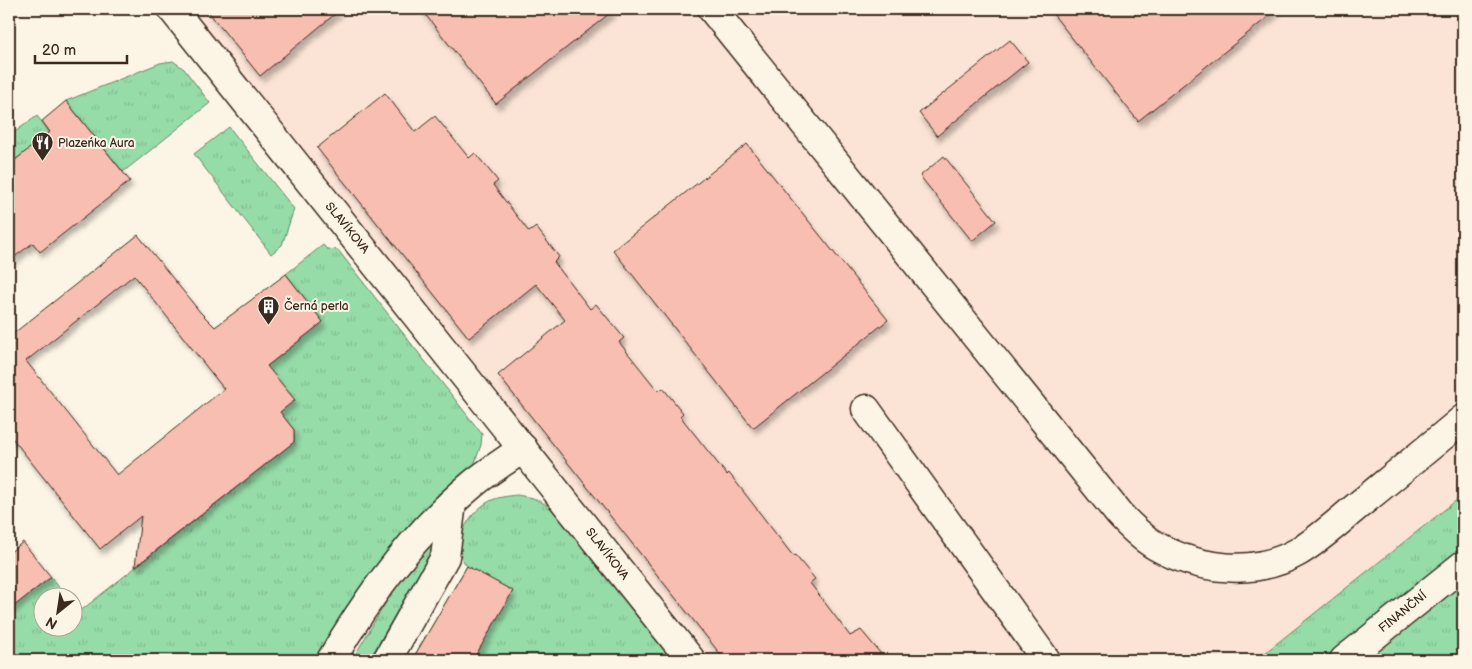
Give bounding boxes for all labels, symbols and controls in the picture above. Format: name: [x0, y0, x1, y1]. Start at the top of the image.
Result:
scale bar: [35, 32, 128, 64]
text: 20 m: [42, 41, 76, 60]
restaurant icon: Plazeńka Aura: [30, 131, 54, 162]
place label: Plazeńka Aura: [58, 136, 135, 151]
street label: SLAVÍKOVA: [322, 198, 374, 257]
building icon: Černá perla: [256, 294, 280, 325]
place label: Černá perla: [284, 297, 349, 314]
street label: SLAVÍKOVA: [582, 524, 634, 584]
north arrow: [32, 586, 82, 636]
street label: FINANČNÍ: [1375, 586, 1430, 636]
text: N: [43, 613, 61, 633]

